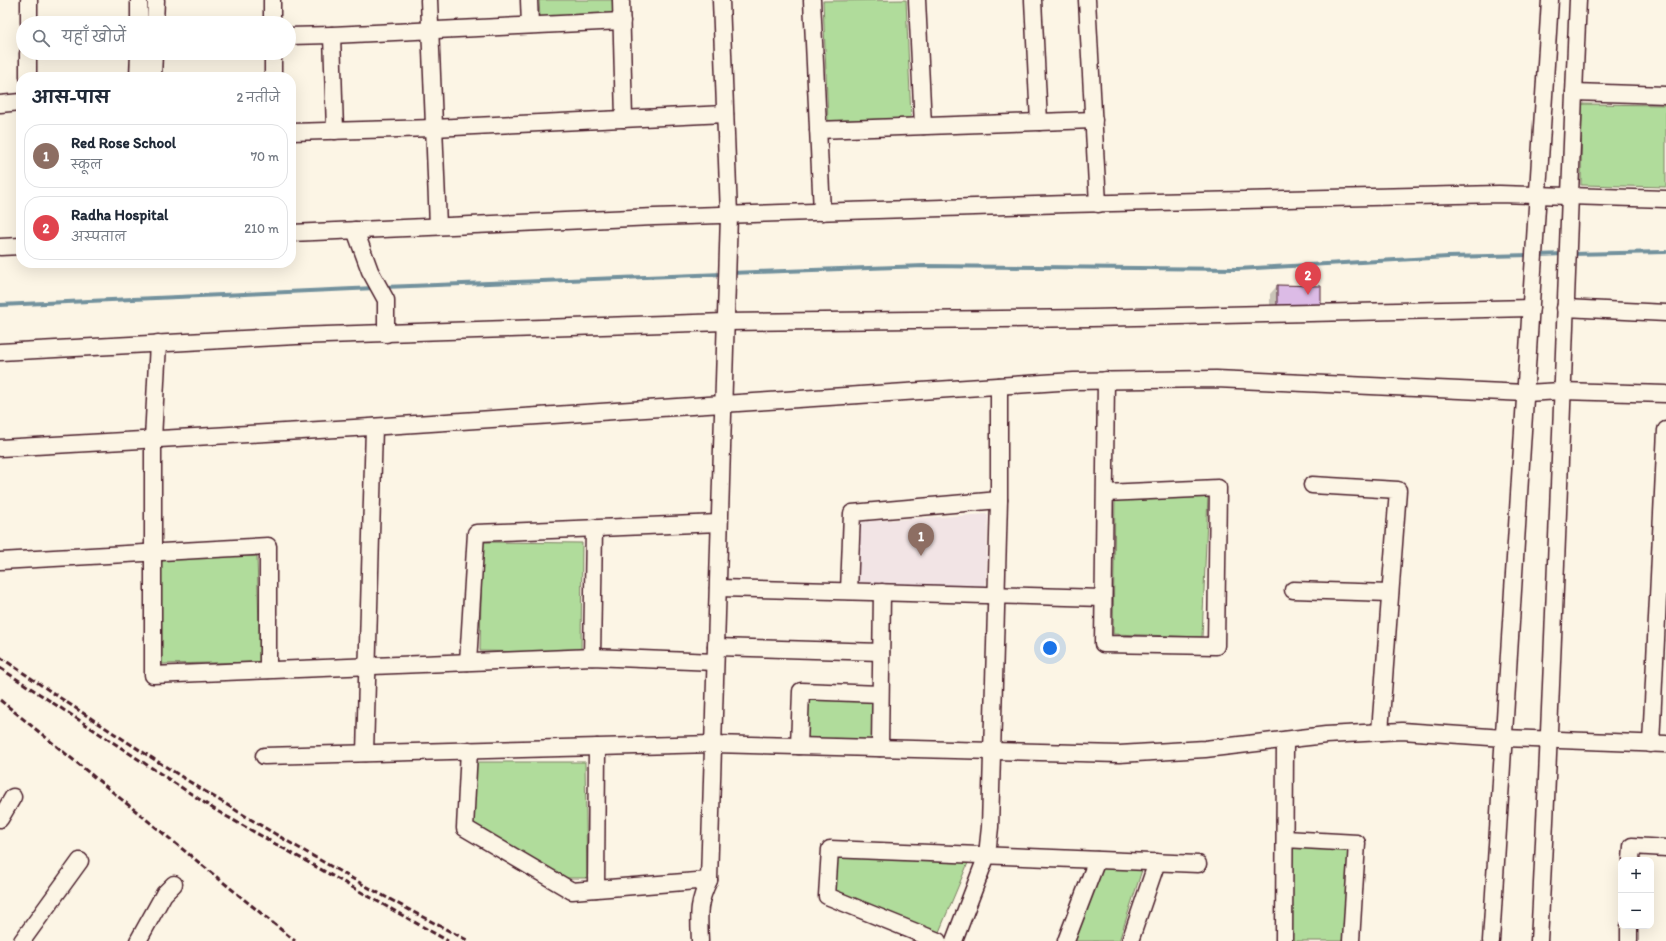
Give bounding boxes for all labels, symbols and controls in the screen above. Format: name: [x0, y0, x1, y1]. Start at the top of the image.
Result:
search box: [16, 16, 296, 60]
icon: search: [30, 27, 52, 49]
text: यहाँ खोजें: [62, 28, 126, 46]
text: आस-पास: [32, 87, 110, 107]
text: 2 नतीजे: [237, 90, 280, 105]
text: Red Rose School: [71, 134, 176, 152]
text: 1: [43, 149, 49, 164]
text: 70 m: [251, 149, 279, 164]
text: स्कूल: [71, 157, 102, 172]
text: Radha Hospital: [71, 206, 168, 224]
text: 2: [43, 221, 49, 236]
text: 210 m: [244, 221, 279, 236]
text: अस्पताल: [71, 229, 126, 244]
pin: 2: [1295, 262, 1321, 295]
pin: 1: [908, 523, 934, 556]
your location: [1040, 638, 1060, 658]
map controls: [1618, 857, 1654, 929]
button: +: [1618, 857, 1654, 893]
button: −: [1618, 893, 1654, 929]

